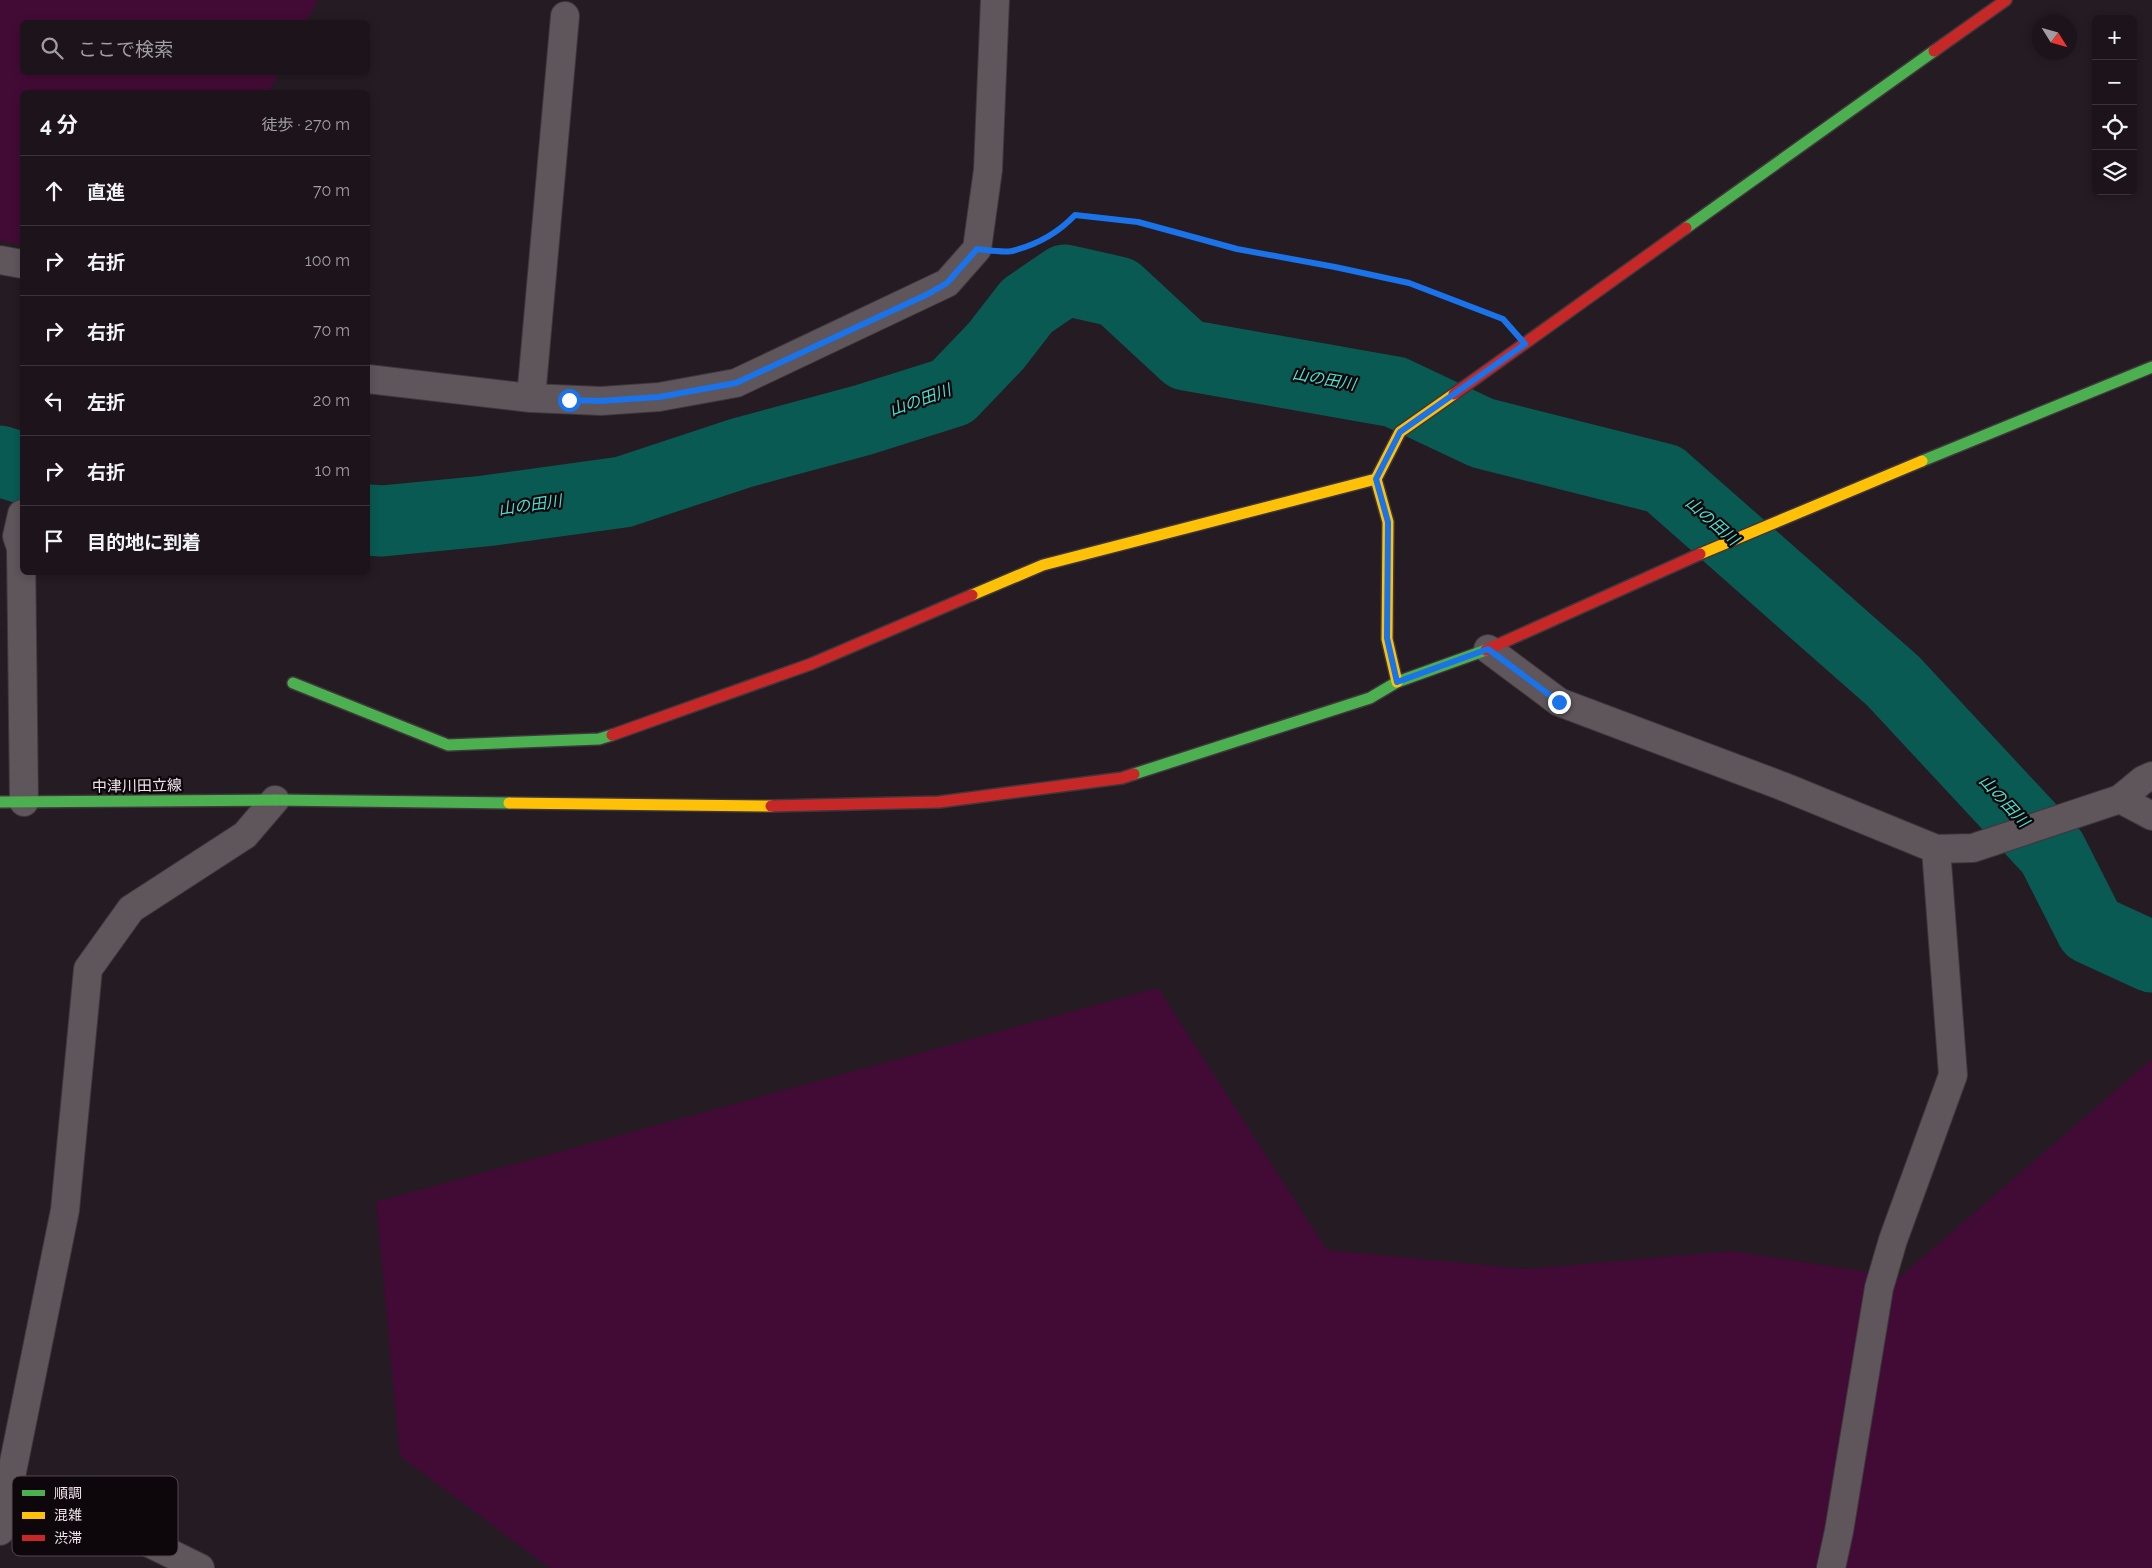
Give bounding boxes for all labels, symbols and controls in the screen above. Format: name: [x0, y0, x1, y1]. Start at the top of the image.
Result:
north arrow: [2032, 15, 2077, 60]
map controls: [2092, 15, 2137, 195]
button: +: [2092, 15, 2137, 60]
search box: [20, 20, 370, 75]
icon: search: [38, 34, 66, 62]
text: ここで検索: [78, 38, 173, 60]
button: −: [2092, 60, 2137, 105]
button: locate: [2092, 105, 2137, 150]
text: 4 分: [40, 112, 78, 137]
text: 徒歩 · 270 m: [261, 115, 350, 134]
button: layers: [2092, 150, 2137, 195]
icon: ahead: [40, 177, 68, 205]
text: 直進: [87, 181, 125, 203]
text: 70 m: [313, 181, 350, 200]
icon: right: [40, 247, 68, 275]
text: 右折: [87, 251, 125, 273]
text: 100 m: [305, 251, 350, 270]
icon: right: [40, 317, 68, 345]
text: 右折: [87, 321, 125, 343]
text: 70 m: [313, 321, 350, 340]
water label: 山の田川: [1291, 364, 1359, 394]
water label: 山の田川: [887, 379, 955, 420]
icon: left: [40, 387, 68, 415]
route start: [558, 389, 581, 412]
text: 左折: [87, 391, 125, 413]
text: 20 m: [313, 391, 350, 410]
icon: right: [40, 457, 68, 485]
text: 右折: [87, 461, 125, 483]
text: 10 m: [315, 461, 350, 480]
water label: 山の田川: [497, 491, 565, 519]
water label: 山の田川: [1682, 493, 1744, 550]
icon: arrive: [40, 527, 68, 555]
text: 目的地に到着: [87, 531, 201, 553]
route end: [1548, 691, 1571, 714]
water label: 山の田川: [1975, 771, 2034, 832]
street label: 中津川田立線: [92, 776, 182, 796]
legend: [12, 1476, 178, 1556]
text: 順調: [54, 1485, 82, 1501]
text: 混雑: [54, 1507, 82, 1523]
text: 渋滞: [54, 1530, 82, 1546]

